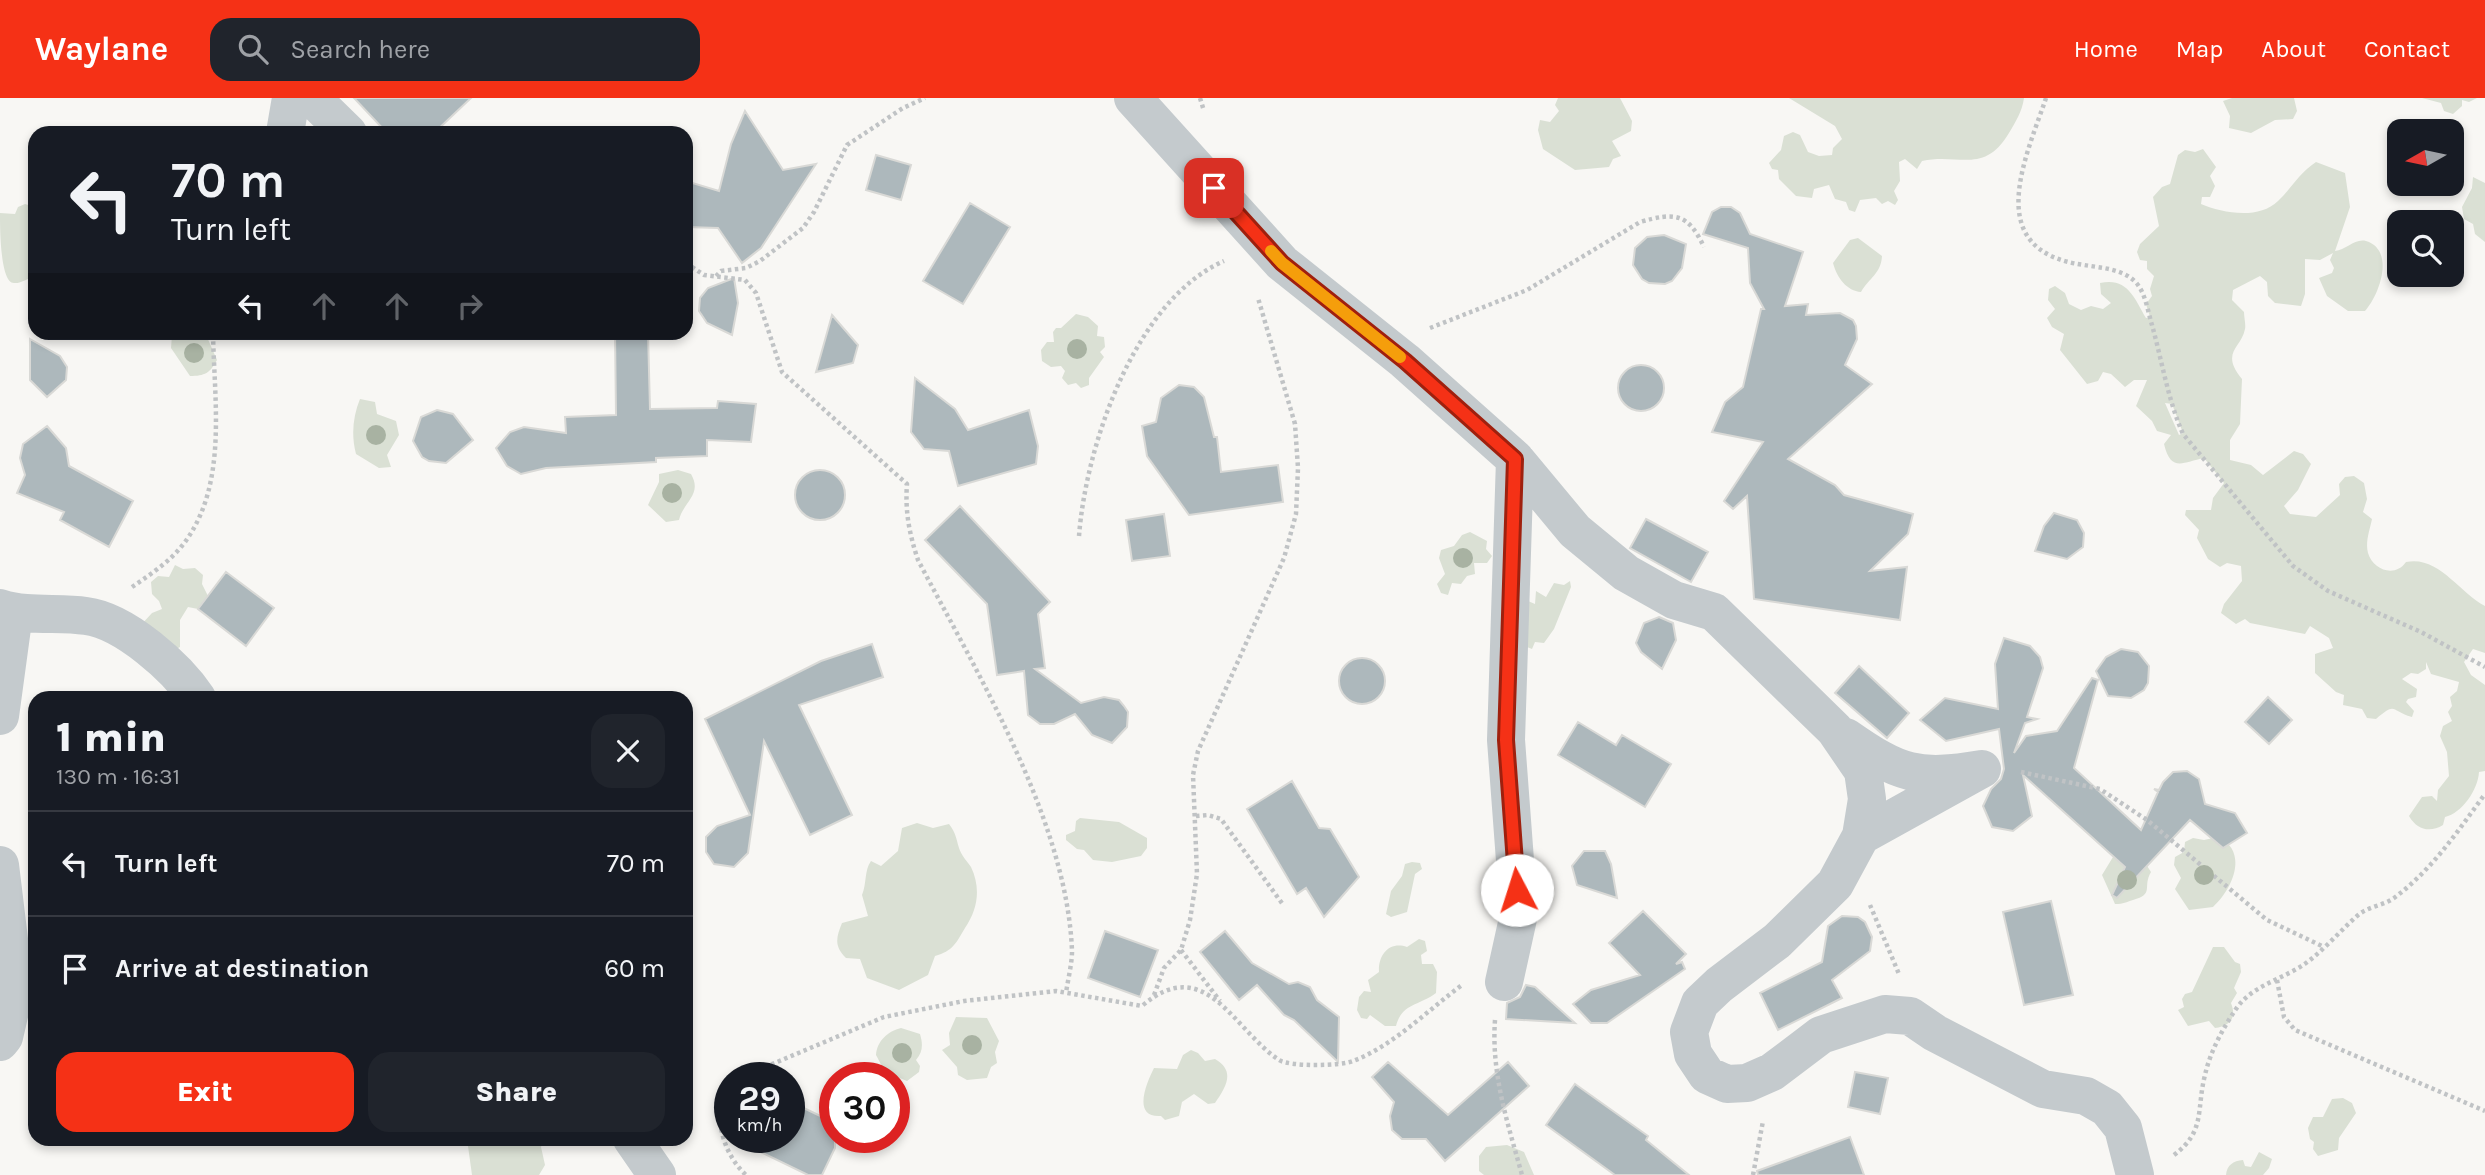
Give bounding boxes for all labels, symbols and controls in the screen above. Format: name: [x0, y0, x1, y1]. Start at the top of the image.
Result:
search box: [210, 18, 700, 81]
text: Waylane: [35, 30, 168, 68]
icon: search: [234, 30, 272, 68]
text: Search here: [290, 34, 430, 65]
text: Home: [2074, 35, 2138, 63]
text: Map: [2176, 35, 2223, 63]
text: About: [2261, 35, 2326, 63]
text: Contact: [2364, 35, 2450, 63]
north arrow: [2387, 119, 2464, 196]
map controls: [2387, 119, 2464, 287]
text: 70 m: [171, 152, 285, 209]
icon: left: [56, 154, 147, 245]
pin: [1184, 158, 1244, 218]
icon: arrive: [1195, 169, 1233, 207]
button: search: [2387, 210, 2464, 287]
text: Turn left: [171, 211, 291, 248]
icon: left: [232, 287, 270, 325]
icon: ahead: [305, 287, 343, 325]
icon: ahead: [378, 287, 416, 325]
icon: right: [451, 287, 489, 325]
text: 1 min: [56, 712, 166, 762]
button: close: [591, 714, 665, 788]
text: 130 m · 16:31: [56, 763, 180, 790]
icon: left: [56, 845, 94, 883]
text: Turn left: [115, 848, 217, 879]
text: 70 m: [607, 848, 665, 879]
position arrow: [1480, 853, 1554, 927]
icon: arrive: [56, 950, 94, 988]
text: Arrive at destination: [115, 953, 369, 984]
text: 60 m: [604, 953, 665, 984]
button: Exit: [56, 1052, 354, 1132]
button: Share: [368, 1052, 665, 1132]
speed limit sign: 30: [819, 1062, 910, 1153]
text: 29: [738, 1078, 781, 1119]
text: km/h: [737, 1114, 782, 1136]

